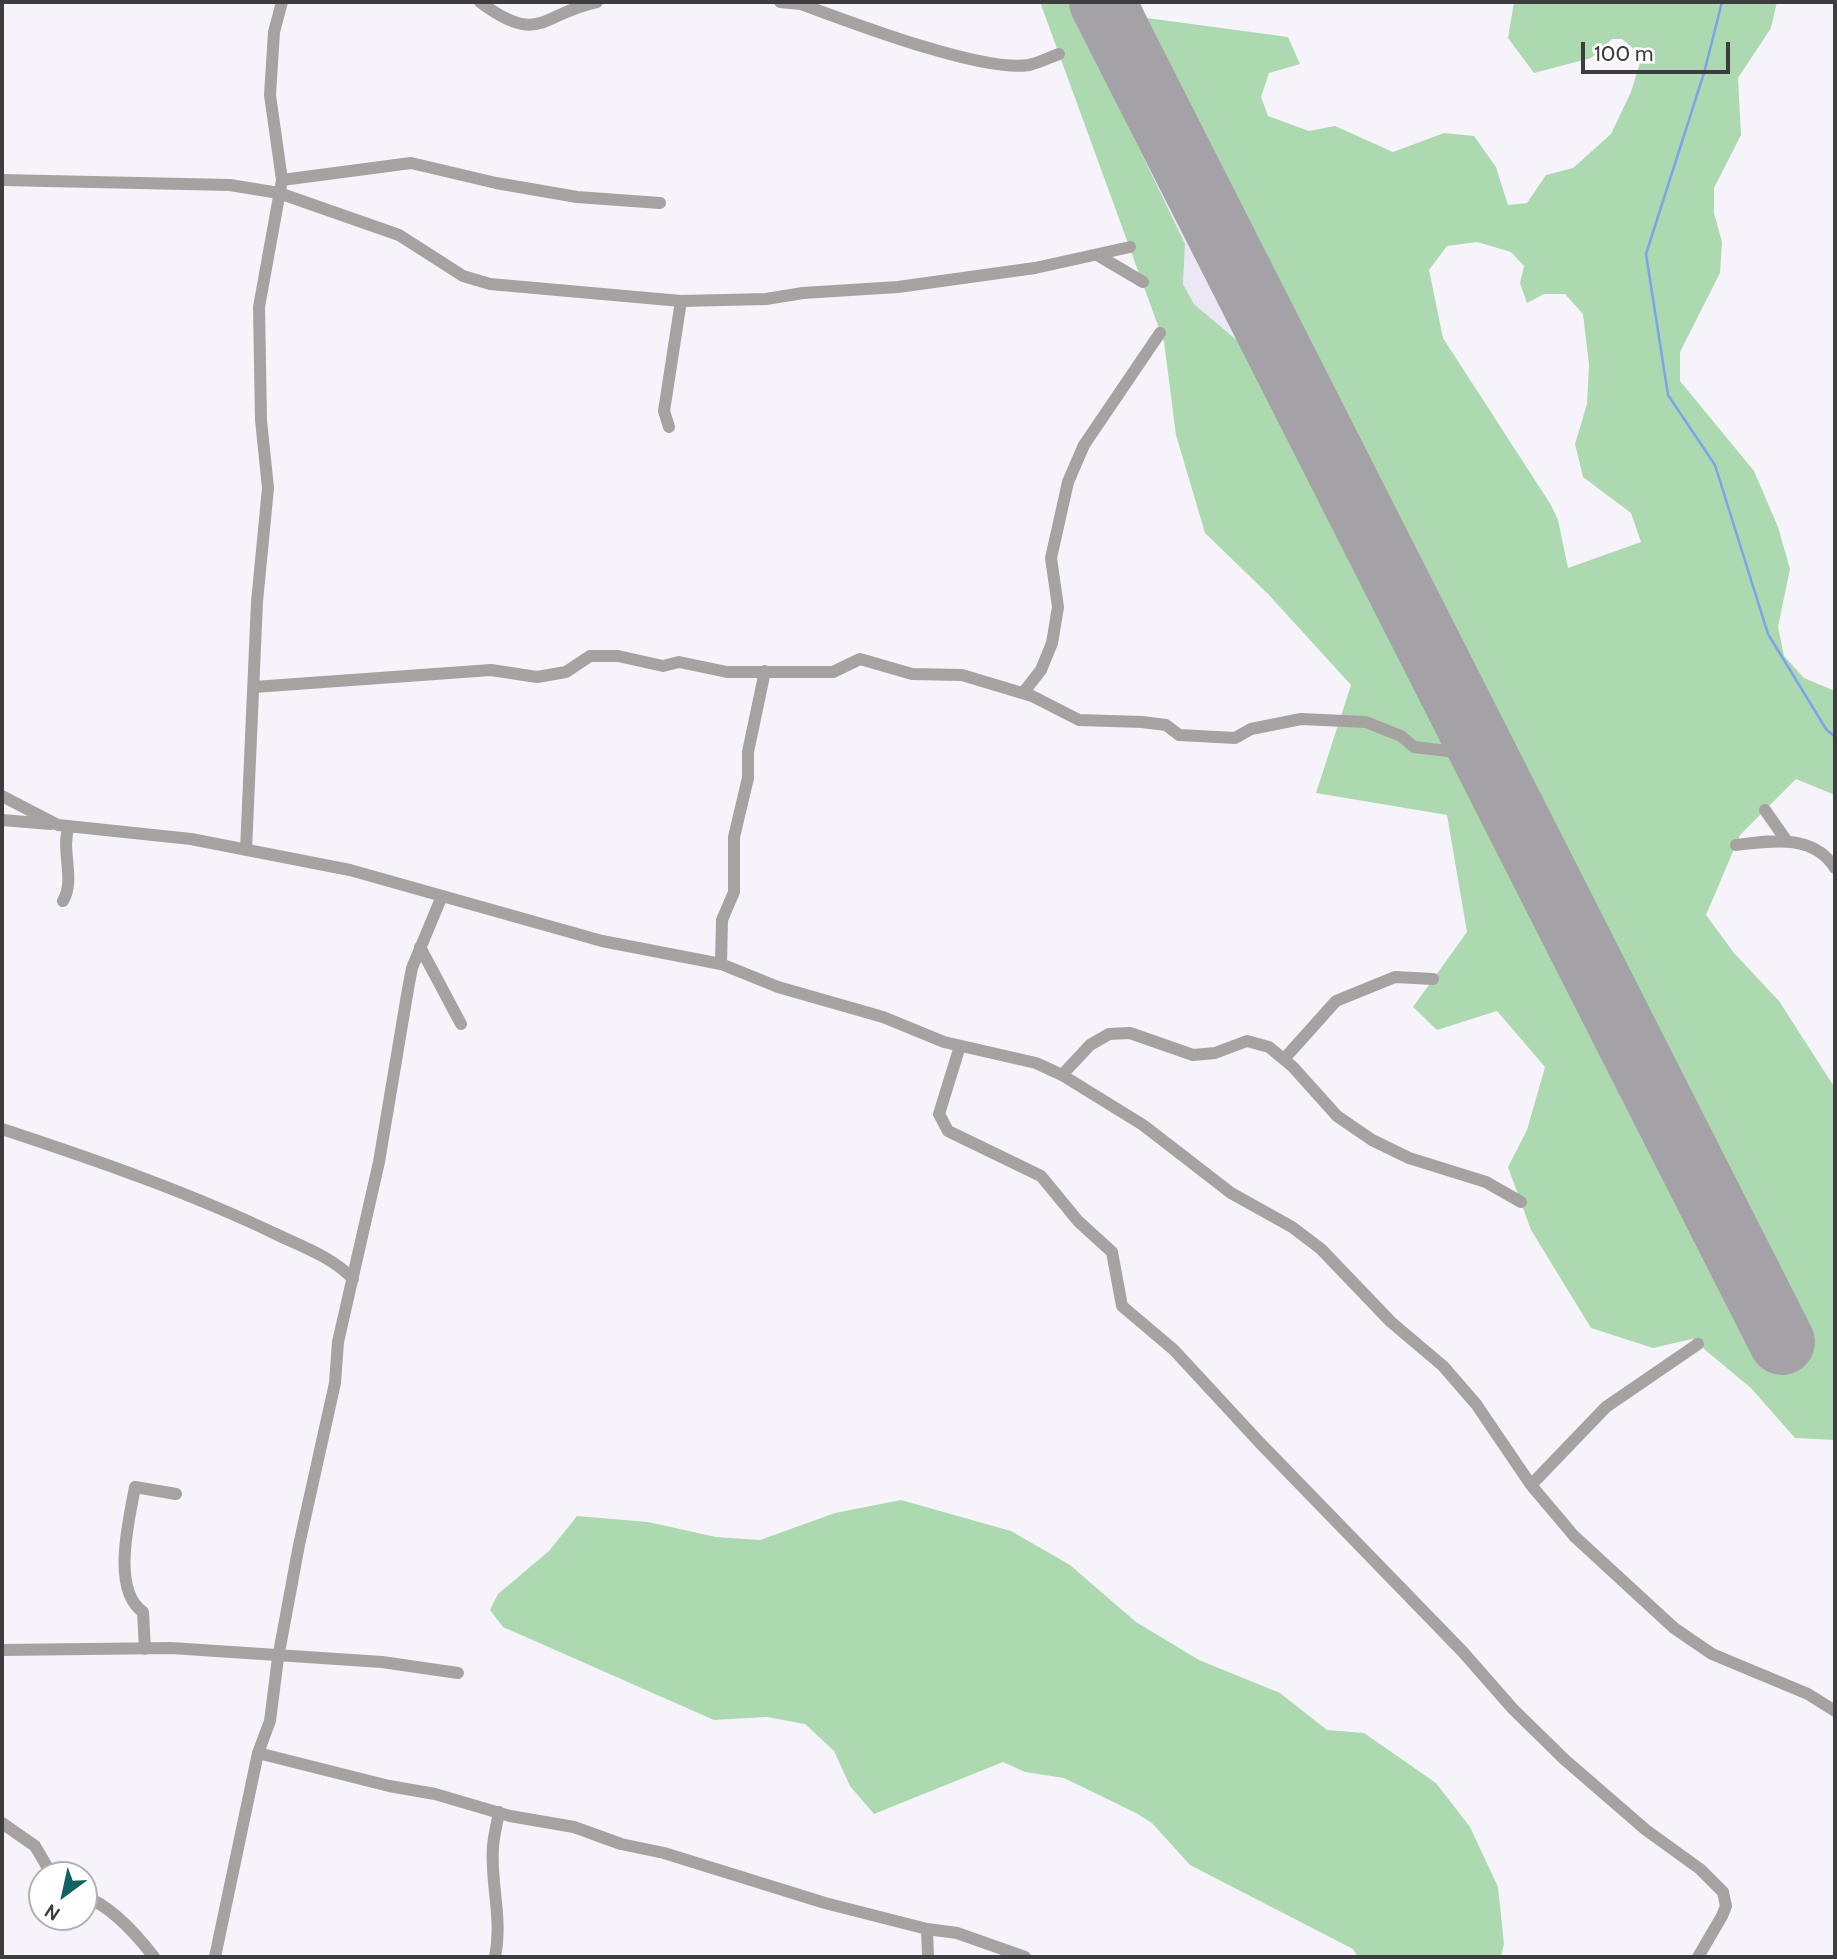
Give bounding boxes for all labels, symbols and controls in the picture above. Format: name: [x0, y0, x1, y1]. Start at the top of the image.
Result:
scale bar: [1585, 28, 1734, 72]
text: 100 m: [1594, 41, 1653, 66]
north arrow: [28, 1861, 98, 1931]
text: N: [40, 1899, 64, 1926]

